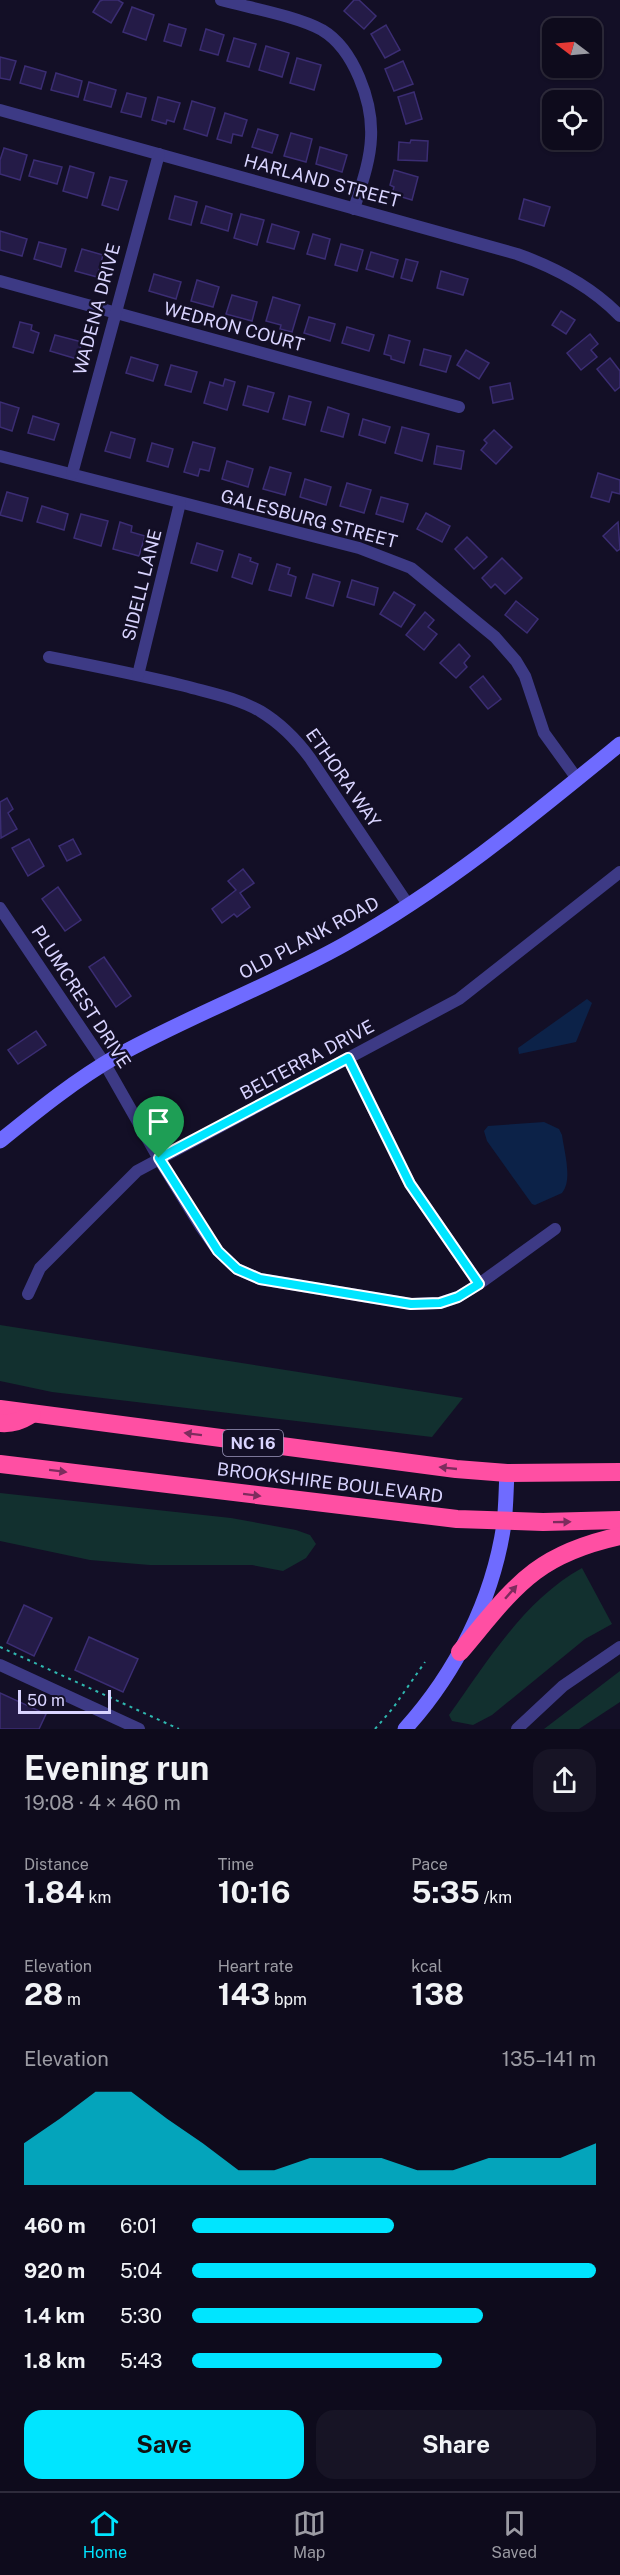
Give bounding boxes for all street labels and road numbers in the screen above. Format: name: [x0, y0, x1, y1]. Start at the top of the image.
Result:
street label: HARLAND STREET: [242, 150, 403, 212]
street label: WADENA DRIVE: [69, 241, 124, 377]
street label: WEDRON COURT: [162, 298, 307, 355]
street label: GALESBURG STREET: [219, 485, 400, 552]
street label: SIDELL LANE: [118, 527, 166, 643]
street label: ETHORA WAY: [302, 724, 385, 831]
street label: OLD PLANK ROAD: [235, 892, 382, 983]
street label: PLUMCREST DRIVE: [28, 922, 135, 1072]
street label: BELTERRA DRIVE: [236, 1015, 377, 1104]
road number: NC 16: [223, 1430, 283, 1456]
street label: BROOKSHIRE BOULEVARD: [216, 1458, 444, 1507]

